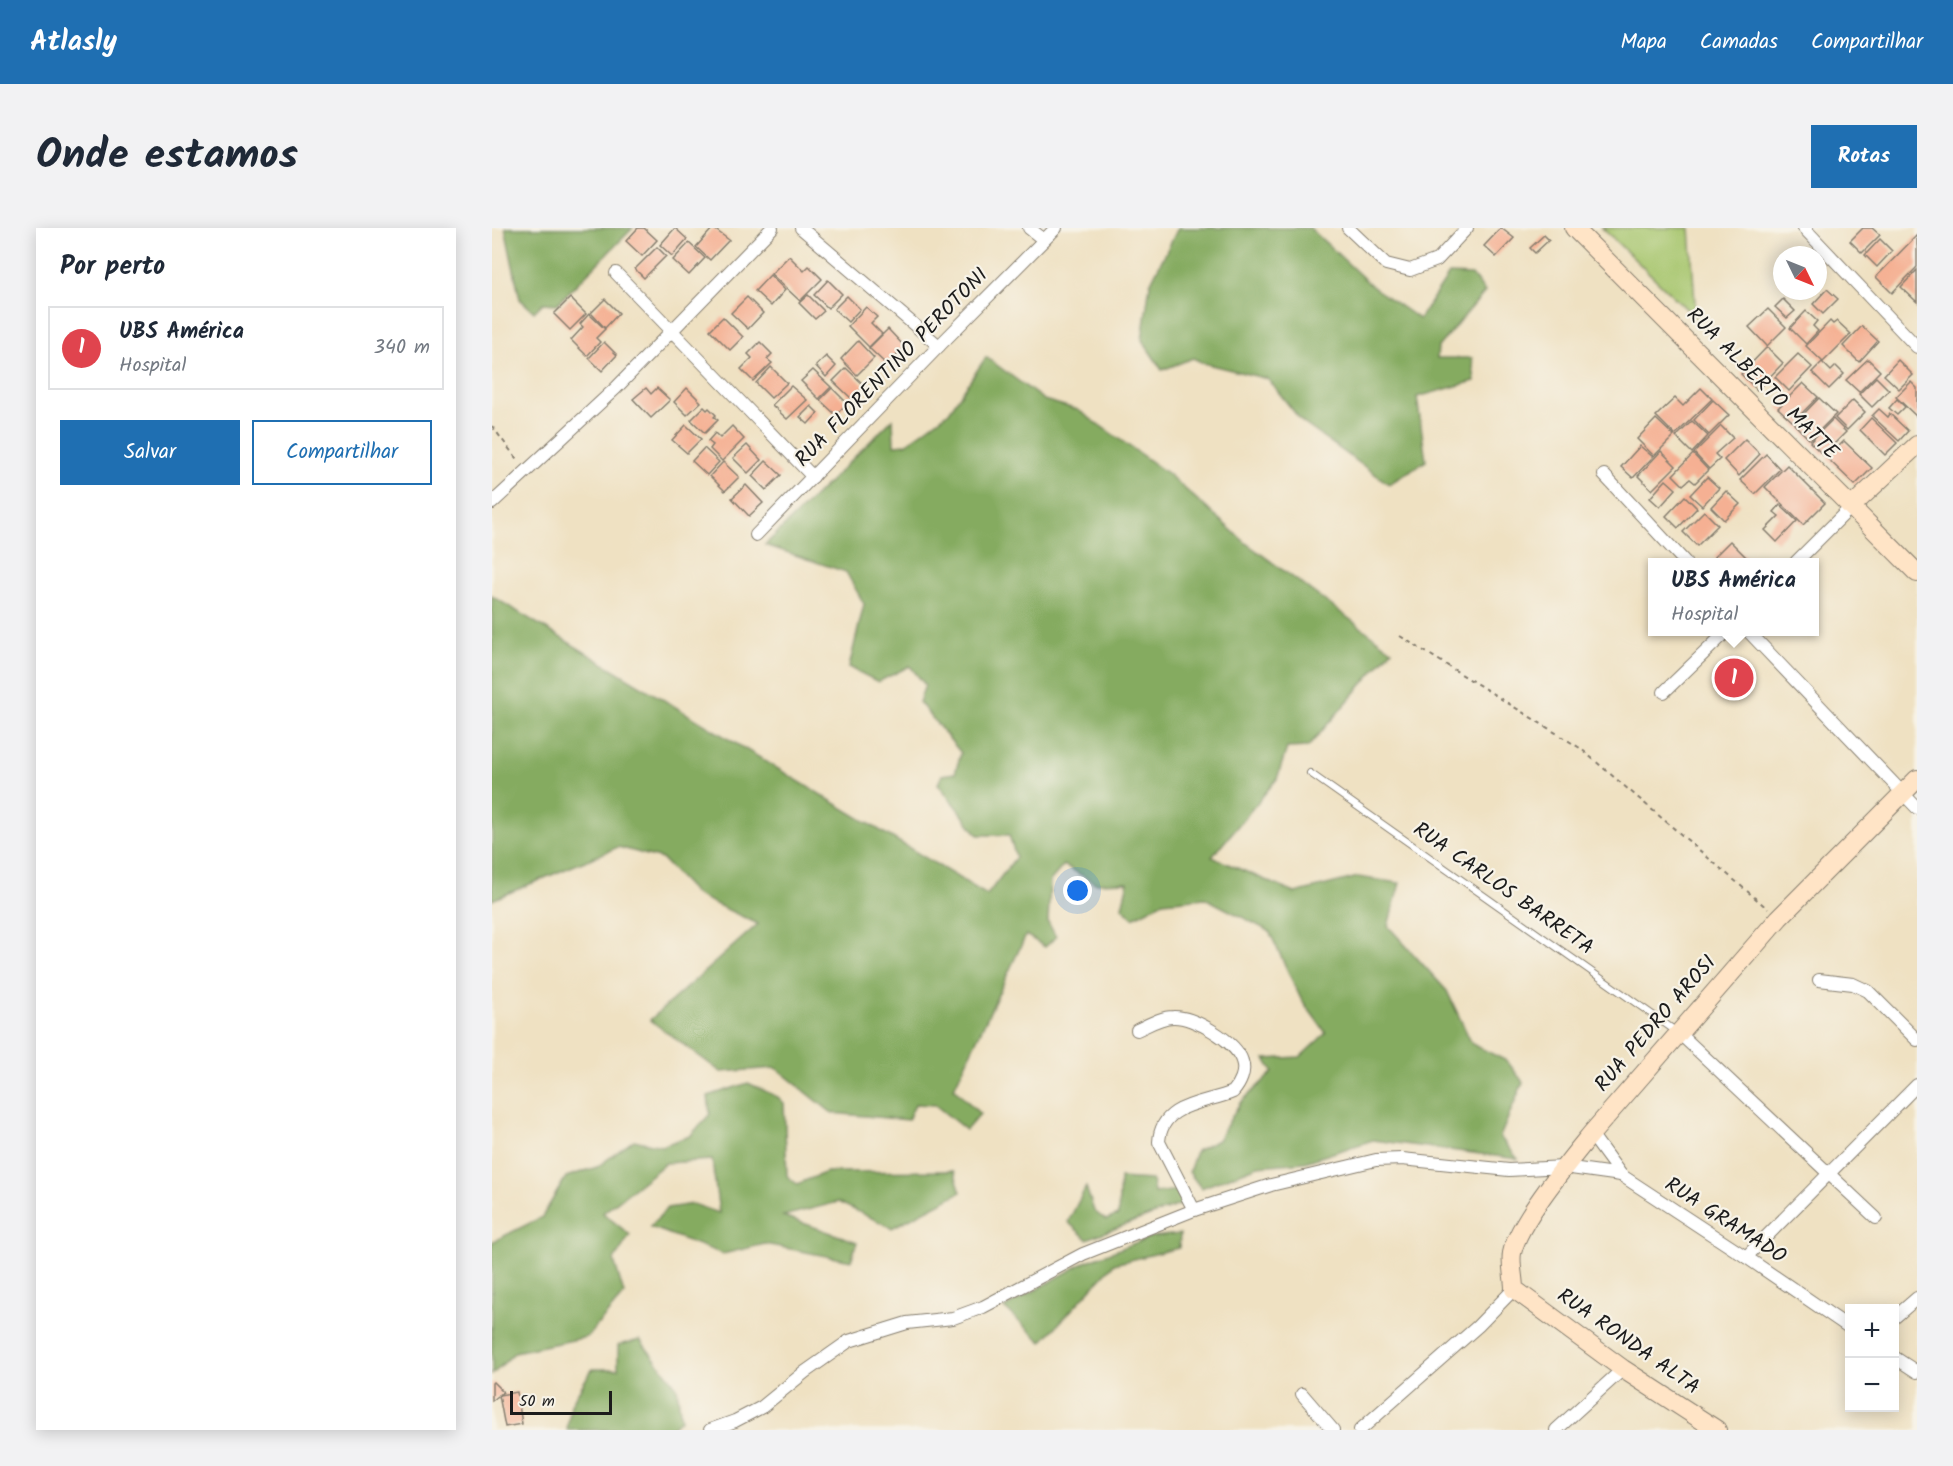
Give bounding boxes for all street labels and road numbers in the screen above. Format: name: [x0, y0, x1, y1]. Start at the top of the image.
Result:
street label: RUA FLORENTINO PEROTONI: [787, 261, 997, 475]
street label: RUA ALBERTO MATTE: [1678, 300, 1847, 469]
street label: RUA CARLOS BARRETA: [1406, 814, 1600, 964]
street label: RUA PEDRO AROSI: [1587, 948, 1725, 1100]
street label: RUA GRAMADO: [1657, 1169, 1793, 1273]
street label: RUA RONDA ALTA: [1550, 1280, 1706, 1404]

